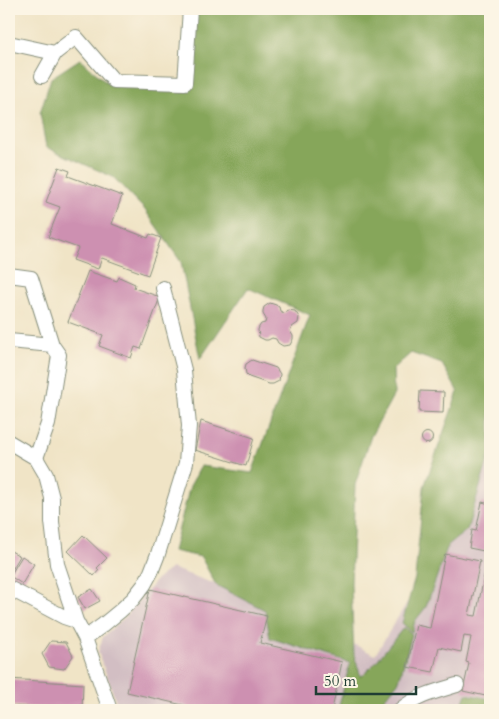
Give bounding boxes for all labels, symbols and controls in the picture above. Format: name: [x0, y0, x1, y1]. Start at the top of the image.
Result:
scale bar: [316, 664, 416, 696]
text: 50 m: [324, 671, 356, 691]

